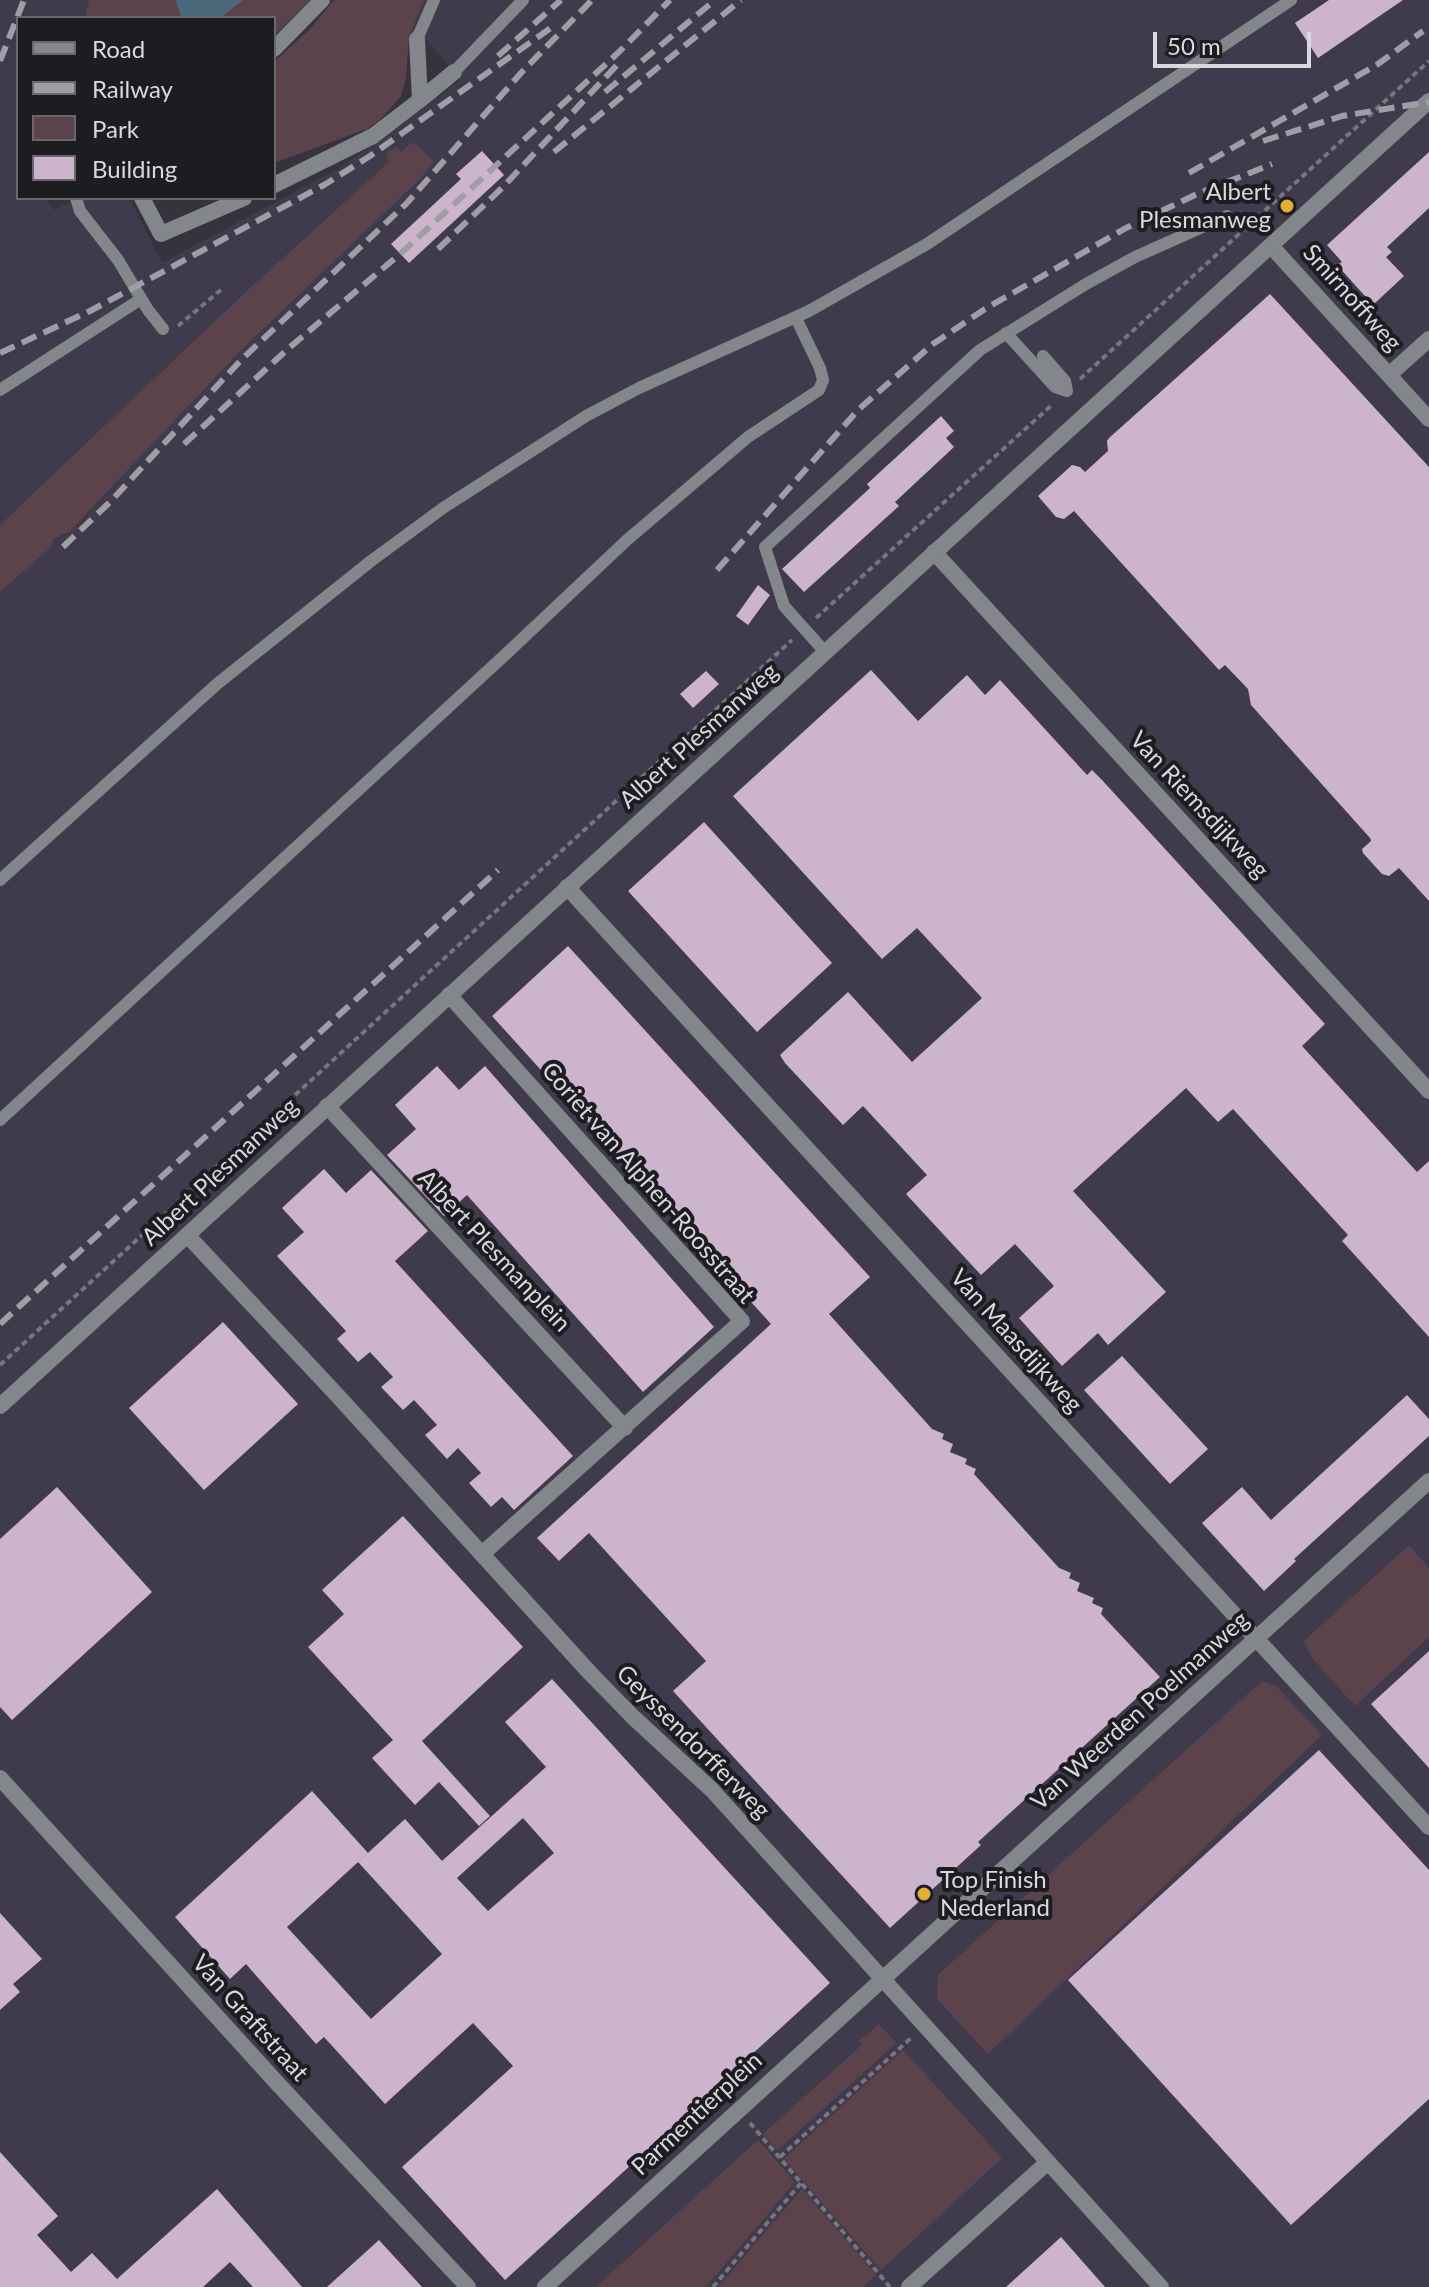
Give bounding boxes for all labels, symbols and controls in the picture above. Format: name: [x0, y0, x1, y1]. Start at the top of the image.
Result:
legend: [16, 16, 276, 200]
scale bar: [1157, 16, 1315, 66]
text: 50 m: [1167, 31, 1221, 60]
text: Road: [92, 34, 145, 63]
text: Railway: [92, 74, 173, 103]
text: Park: [92, 114, 139, 143]
text: Building: [92, 154, 177, 183]
place label: Albert Plesmanweg: [1139, 178, 1271, 234]
marker: Albert Plesmanweg: [1278, 197, 1296, 215]
street label: Smirnoffweg: [1297, 239, 1407, 357]
street label: Albert Plesmanweg: [614, 657, 784, 815]
street label: Van Riemsdijkweg: [1124, 726, 1274, 884]
street label: Coriet van Alphen-Roosstraat: [535, 1056, 761, 1310]
street label: Albert Plesmanweg: [136, 1092, 304, 1252]
street label: Albert Plesmanplein: [412, 1164, 576, 1338]
street label: Van Maasdijkweg: [944, 1263, 1088, 1419]
street label: Van Weerden Poelmanweg: [1025, 1606, 1255, 1816]
street label: Geyssendorfferweg: [610, 1659, 776, 1825]
place label: Top Finish Nederland: [940, 1866, 1050, 1922]
marker: Top Finish Nederland: [915, 1885, 933, 1903]
street label: Van Graftstraat: [186, 1949, 314, 2087]
street label: Parmentierplein: [626, 2046, 768, 2182]

